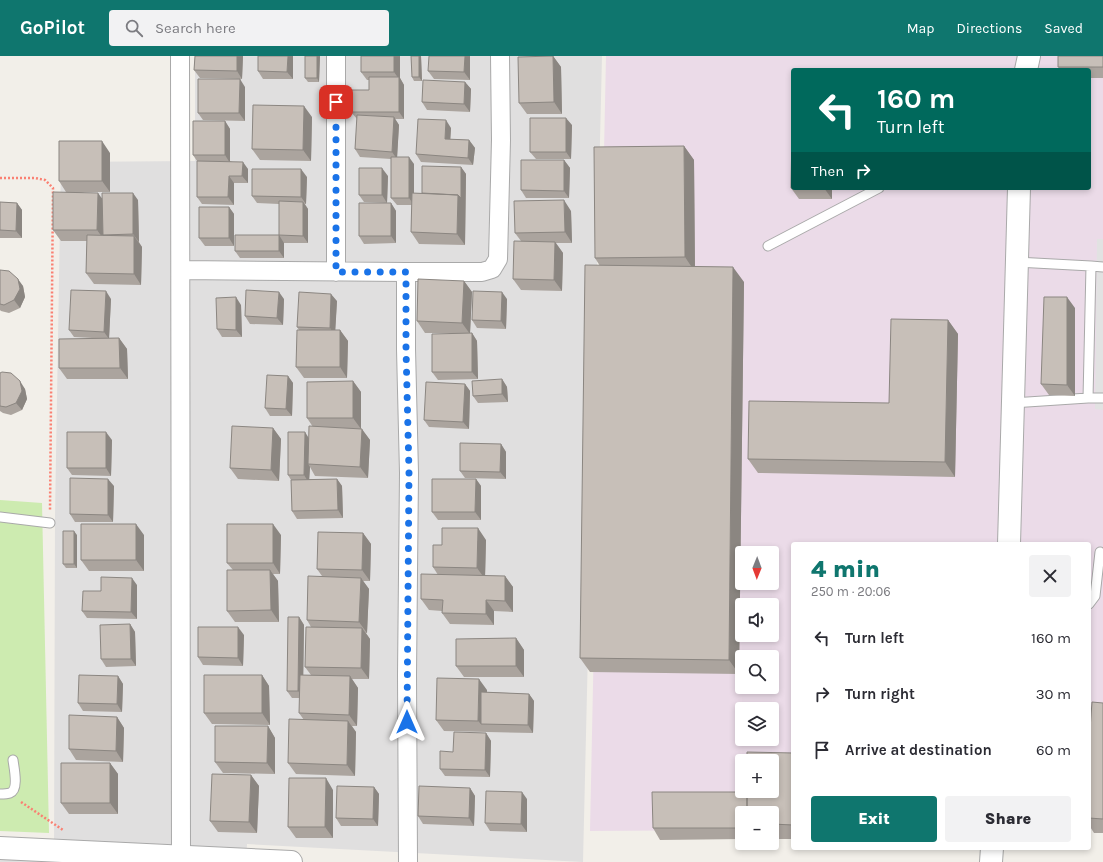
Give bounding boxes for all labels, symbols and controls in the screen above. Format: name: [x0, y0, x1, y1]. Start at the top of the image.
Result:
search box: [109, 10, 389, 46]
text: GoPilot: [20, 17, 85, 39]
icon: search: [123, 17, 145, 39]
text: Search here: [155, 19, 236, 37]
text: Map: [907, 20, 935, 37]
text: Directions: [957, 20, 1022, 37]
text: Saved: [1044, 20, 1083, 37]
text: 160 m: [877, 82, 955, 115]
icon: left: [811, 84, 863, 136]
pin: [319, 85, 353, 119]
icon: arrive: [325, 91, 347, 113]
text: Turn left: [877, 116, 945, 138]
icon: right: [852, 160, 874, 182]
text: Then: [811, 162, 844, 180]
north arrow: [735, 546, 779, 590]
map controls: [735, 546, 779, 850]
text: 4 min: [811, 555, 880, 583]
button: close: [1029, 555, 1071, 597]
text: 250 m · 20:06: [811, 584, 891, 599]
button: sound: [735, 598, 779, 642]
icon: left: [811, 627, 833, 649]
text: Turn left: [845, 629, 904, 647]
text: 160 m: [1031, 629, 1071, 647]
button: search: [735, 650, 779, 694]
icon: right: [811, 683, 833, 705]
text: Turn right: [845, 685, 915, 703]
text: 30 m: [1036, 685, 1071, 703]
position arrow: [386, 701, 428, 743]
button: layers: [735, 702, 779, 746]
icon: arrive: [811, 739, 833, 761]
text: Arrive at destination: [845, 741, 992, 759]
text: 60 m: [1036, 741, 1071, 759]
button: +: [735, 754, 779, 798]
button: Exit: [811, 796, 937, 842]
button: Share: [945, 796, 1071, 842]
button: −: [735, 806, 779, 850]

